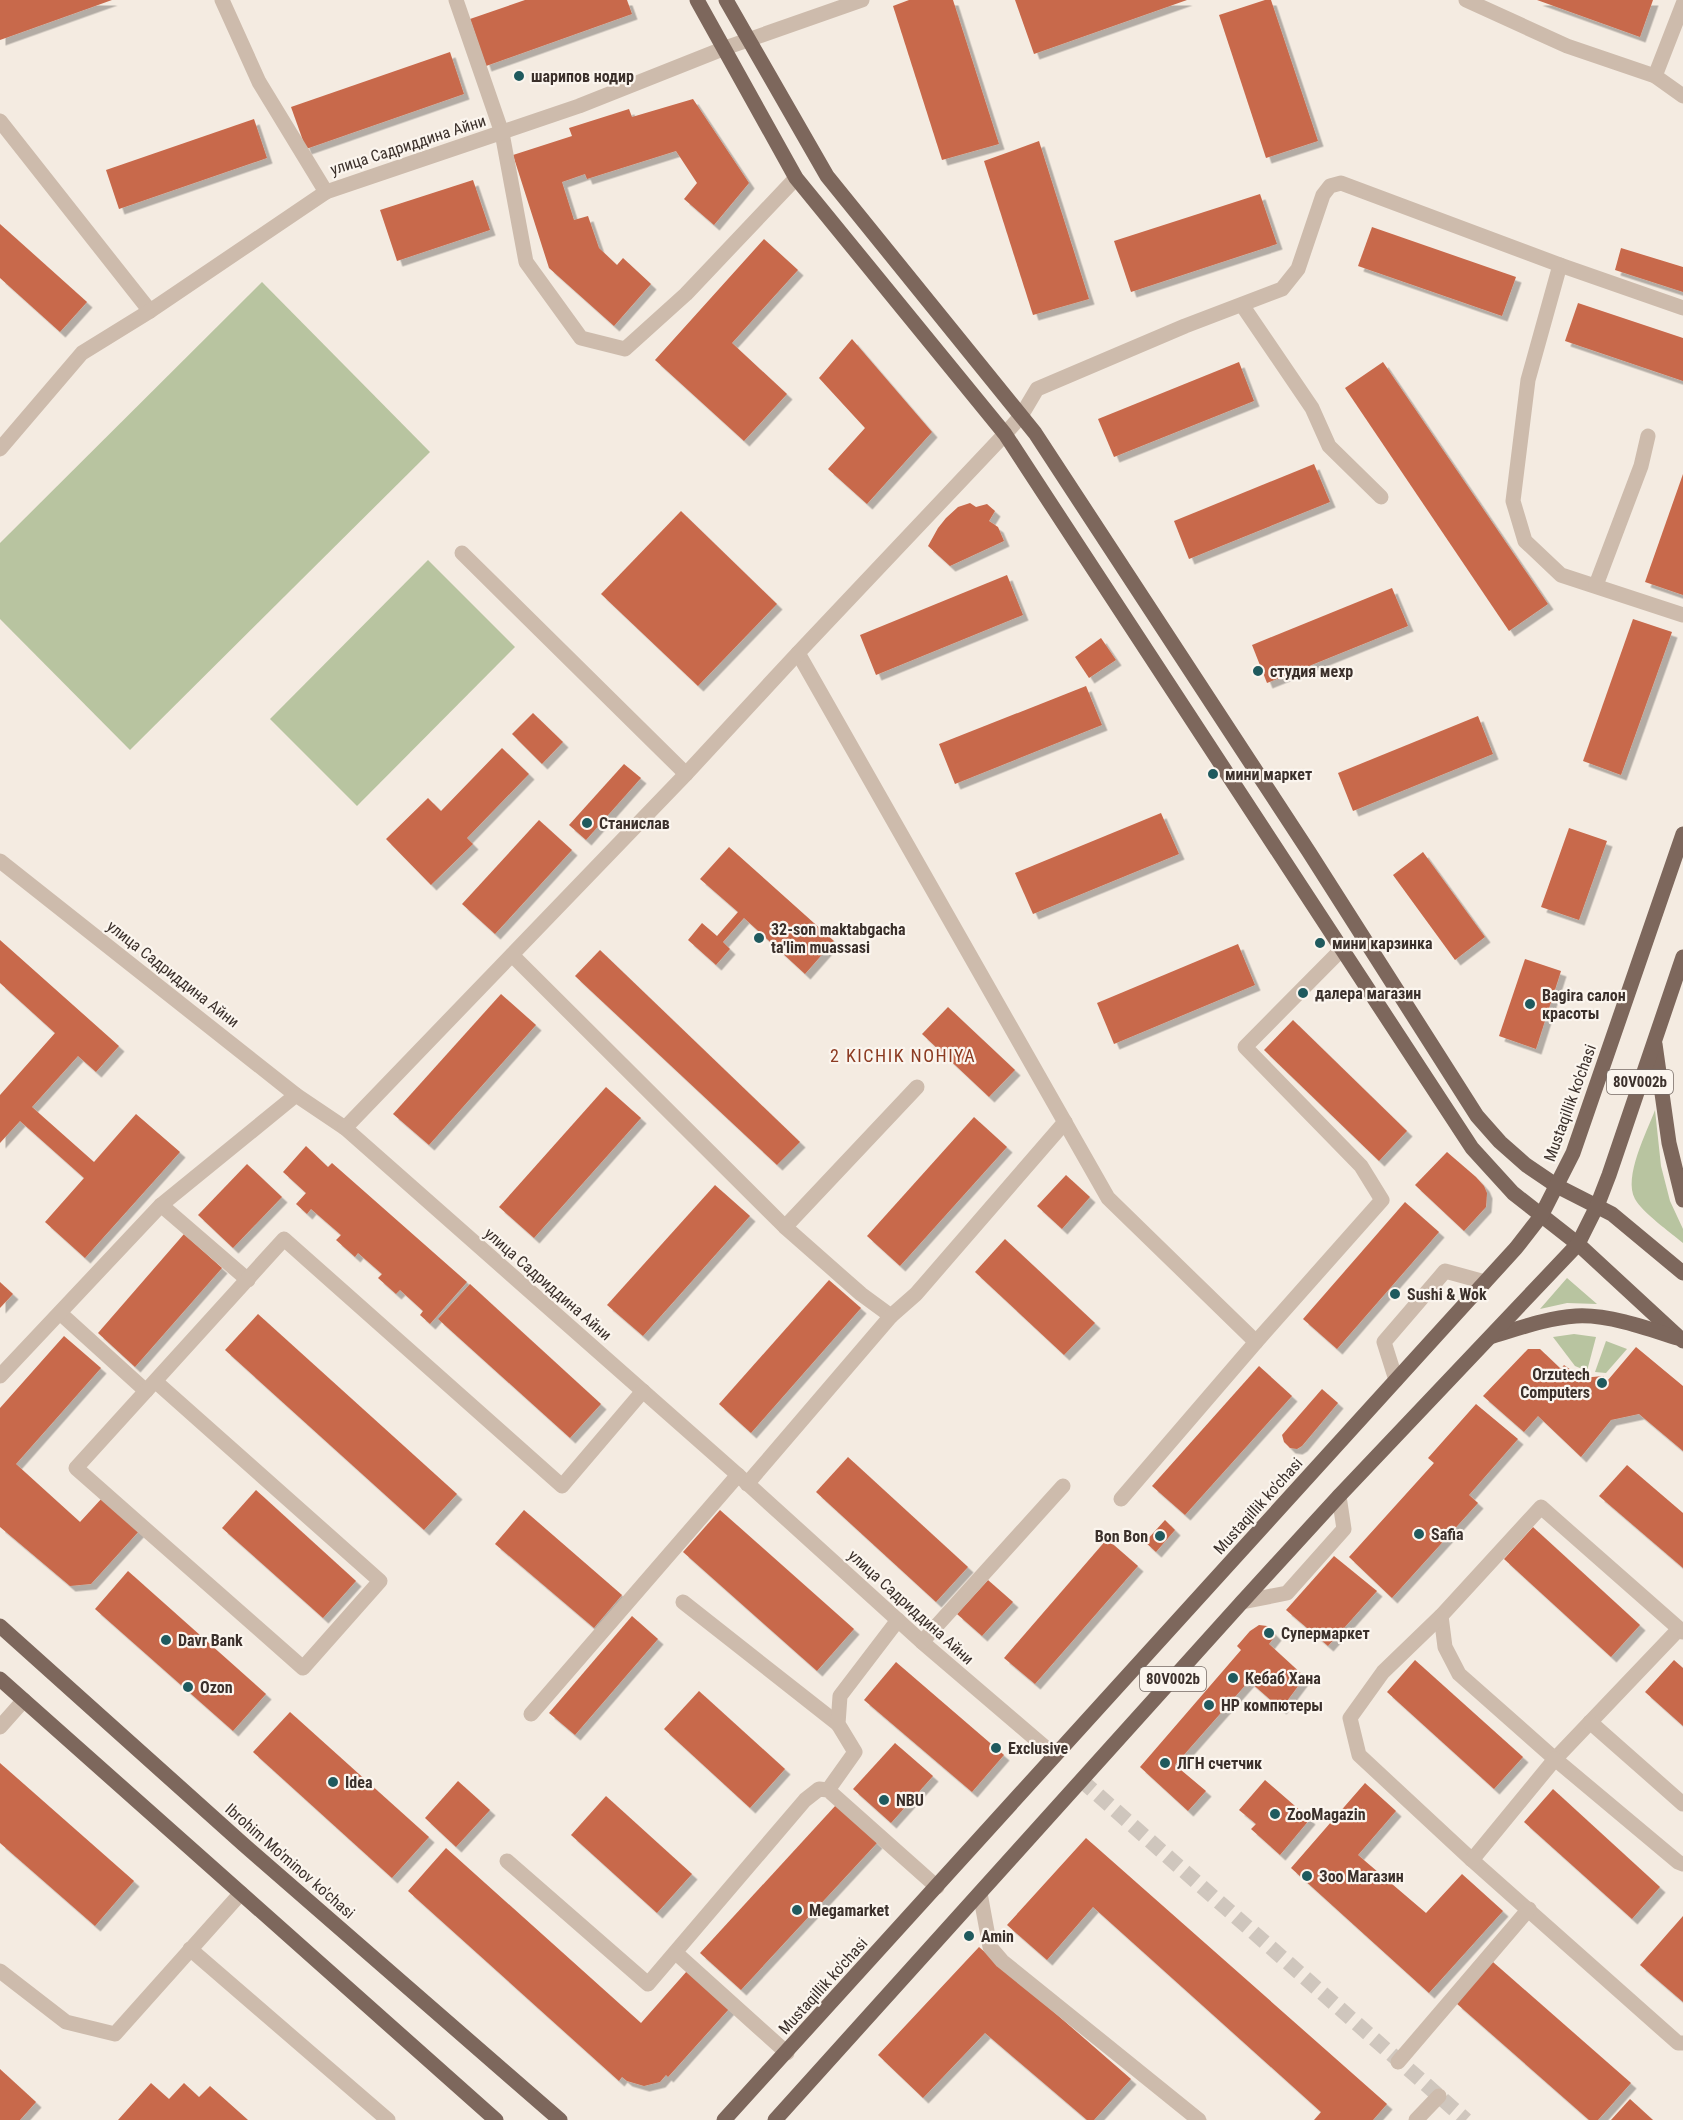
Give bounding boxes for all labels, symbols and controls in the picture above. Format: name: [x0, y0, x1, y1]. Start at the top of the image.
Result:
place label: шарипов нодир: [531, 67, 634, 86]
marker: шарипов нодир: [512, 69, 526, 83]
street label: улица Садриддина Айни: [328, 111, 488, 179]
place label: студия мехр: [1270, 662, 1353, 681]
marker: студия мехр: [1251, 664, 1265, 678]
place label: мини маркет: [1225, 765, 1312, 784]
marker: мини маркет: [1206, 767, 1220, 781]
place label: Станислав: [599, 814, 670, 833]
marker: Станислав: [580, 816, 594, 830]
street label: улица Садриддина Айни: [103, 917, 243, 1031]
place label: 32-son maktabgacha ta'lim muassasi: [771, 920, 906, 957]
marker: 32-son maktabgacha ta'lim muassasi: [752, 931, 766, 945]
place label: мини карзинка: [1332, 934, 1433, 953]
marker: мини карзинка: [1313, 936, 1327, 950]
place label: далера магазин: [1315, 984, 1421, 1003]
marker: далера магазин: [1296, 986, 1310, 1000]
place label: Bagira салон красоты: [1542, 986, 1626, 1023]
marker: Bagira салон красоты: [1523, 997, 1537, 1011]
street label: Mustaqillik ko'chasi: [1540, 1042, 1600, 1164]
district label: 2 KICHIK NOHIYA: [830, 1045, 976, 1066]
road number: 80V002b: [1607, 1070, 1673, 1094]
street label: улица Садриддина Айни: [481, 1224, 615, 1344]
place label: Sushi & Wok: [1407, 1285, 1487, 1304]
marker: Sushi & Wok: [1388, 1287, 1402, 1301]
place label: Orzutech Computers: [1520, 1365, 1590, 1402]
marker: Orzutech Computers: [1595, 1376, 1609, 1390]
street label: Mustaqillik ko'chasi: [1210, 1454, 1306, 1558]
place label: Safia: [1431, 1525, 1464, 1544]
place label: Bon Bon: [1095, 1527, 1148, 1546]
marker: Safia: [1412, 1527, 1426, 1541]
marker: Bon Bon: [1153, 1529, 1167, 1543]
street label: улица Садриддина Айни: [844, 1546, 978, 1668]
place label: Супермаркет: [1281, 1624, 1370, 1643]
marker: Супермаркет: [1262, 1626, 1276, 1640]
place label: Davr Bank: [178, 1631, 243, 1650]
marker: Davr Bank: [159, 1633, 173, 1647]
road number: 80V002b: [1140, 1667, 1206, 1691]
place label: Кебаб Хана: [1245, 1669, 1321, 1688]
marker: Кебаб Хана: [1226, 1671, 1240, 1685]
place label: Ozon: [200, 1678, 233, 1697]
marker: Ozon: [181, 1680, 195, 1694]
place label: HP компютеры: [1221, 1696, 1323, 1715]
marker: HP компютеры: [1202, 1698, 1216, 1712]
place label: Exclusive: [1008, 1739, 1069, 1758]
marker: Exclusive: [989, 1741, 1003, 1755]
place label: ЛГН счетчик: [1177, 1754, 1262, 1773]
marker: ЛГН счетчик: [1158, 1756, 1172, 1770]
place label: Idea: [345, 1773, 373, 1792]
marker: Idea: [326, 1775, 340, 1789]
place label: NBU: [896, 1791, 924, 1810]
marker: NBU: [877, 1793, 891, 1807]
street label: Ibrohim Mo'minov ko'chasi: [221, 1800, 359, 1922]
place label: ZooMagazin: [1287, 1805, 1366, 1824]
marker: ZooMagazin: [1268, 1807, 1282, 1821]
place label: Зоо Магазин: [1319, 1867, 1404, 1886]
marker: Зоо Магазин: [1300, 1869, 1314, 1883]
place label: Megamarket: [809, 1901, 889, 1920]
marker: Megamarket: [790, 1903, 804, 1917]
place label: Amin: [981, 1927, 1014, 1946]
marker: Amin: [962, 1929, 976, 1943]
street label: Mustaqillik ko'chasi: [775, 1934, 871, 2038]

